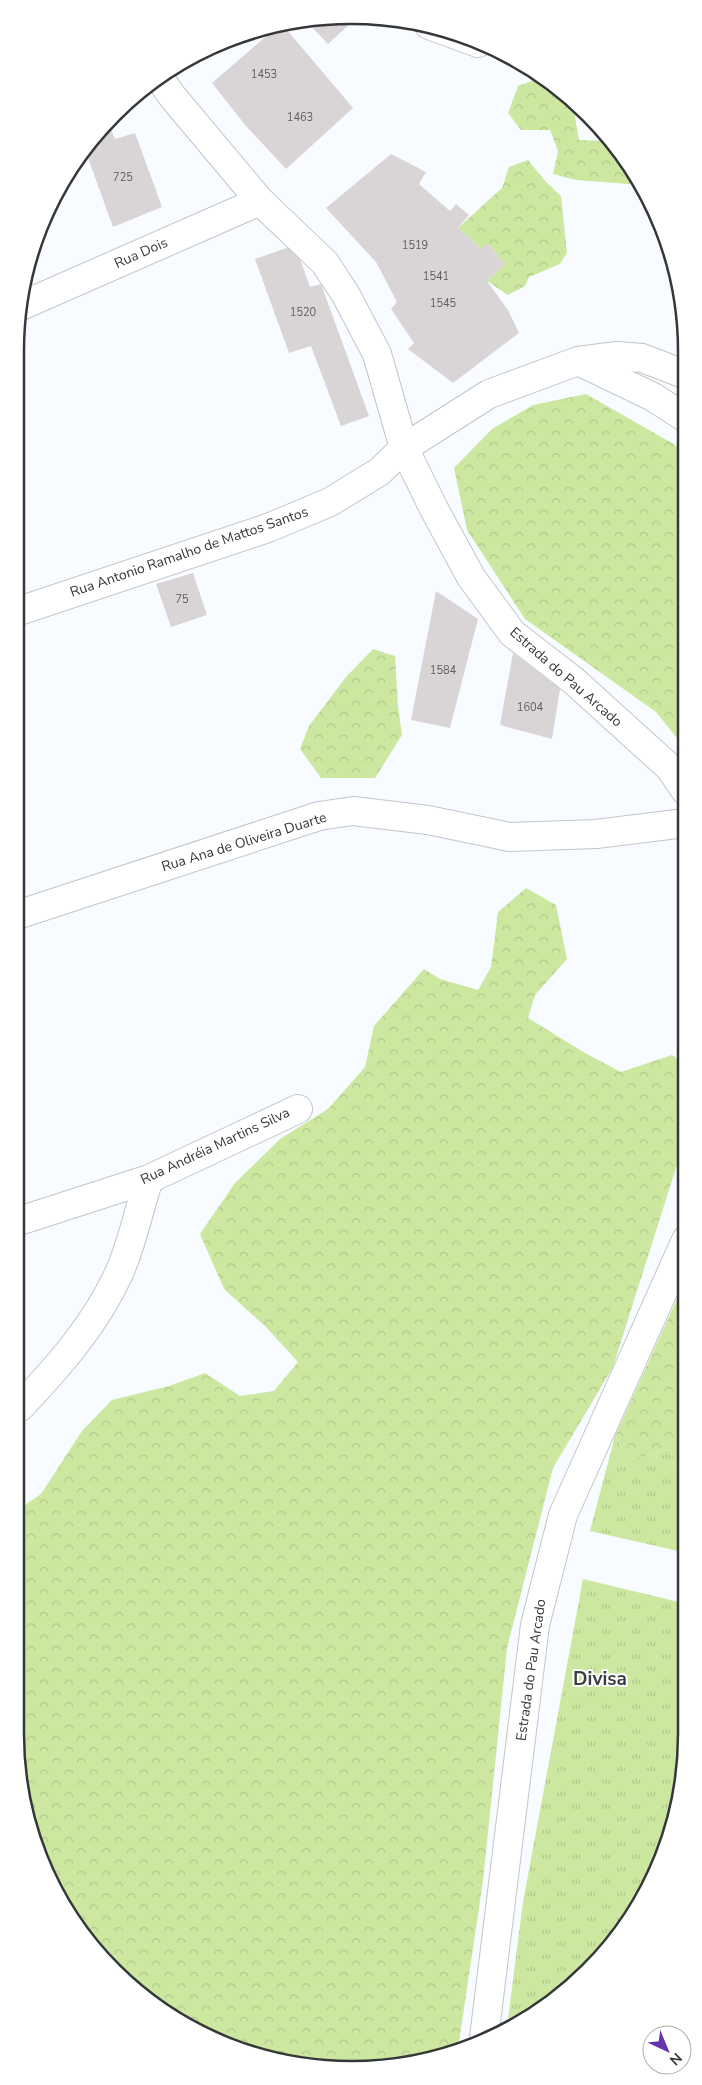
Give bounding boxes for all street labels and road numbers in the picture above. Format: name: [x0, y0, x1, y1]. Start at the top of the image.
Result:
street label: Rua Dois: [111, 233, 171, 273]
street label: Rua Antonio Ramalho de Mattos Santos: [67, 502, 311, 602]
street label: Estrada do Pau Arcado: [506, 623, 626, 731]
street label: Rua Ana de Oliveira Duarte: [159, 808, 329, 876]
street label: Rua Andréia Martins Silva: [137, 1103, 293, 1189]
street label: Estrada do Pau Arcado: [512, 1598, 550, 1742]

